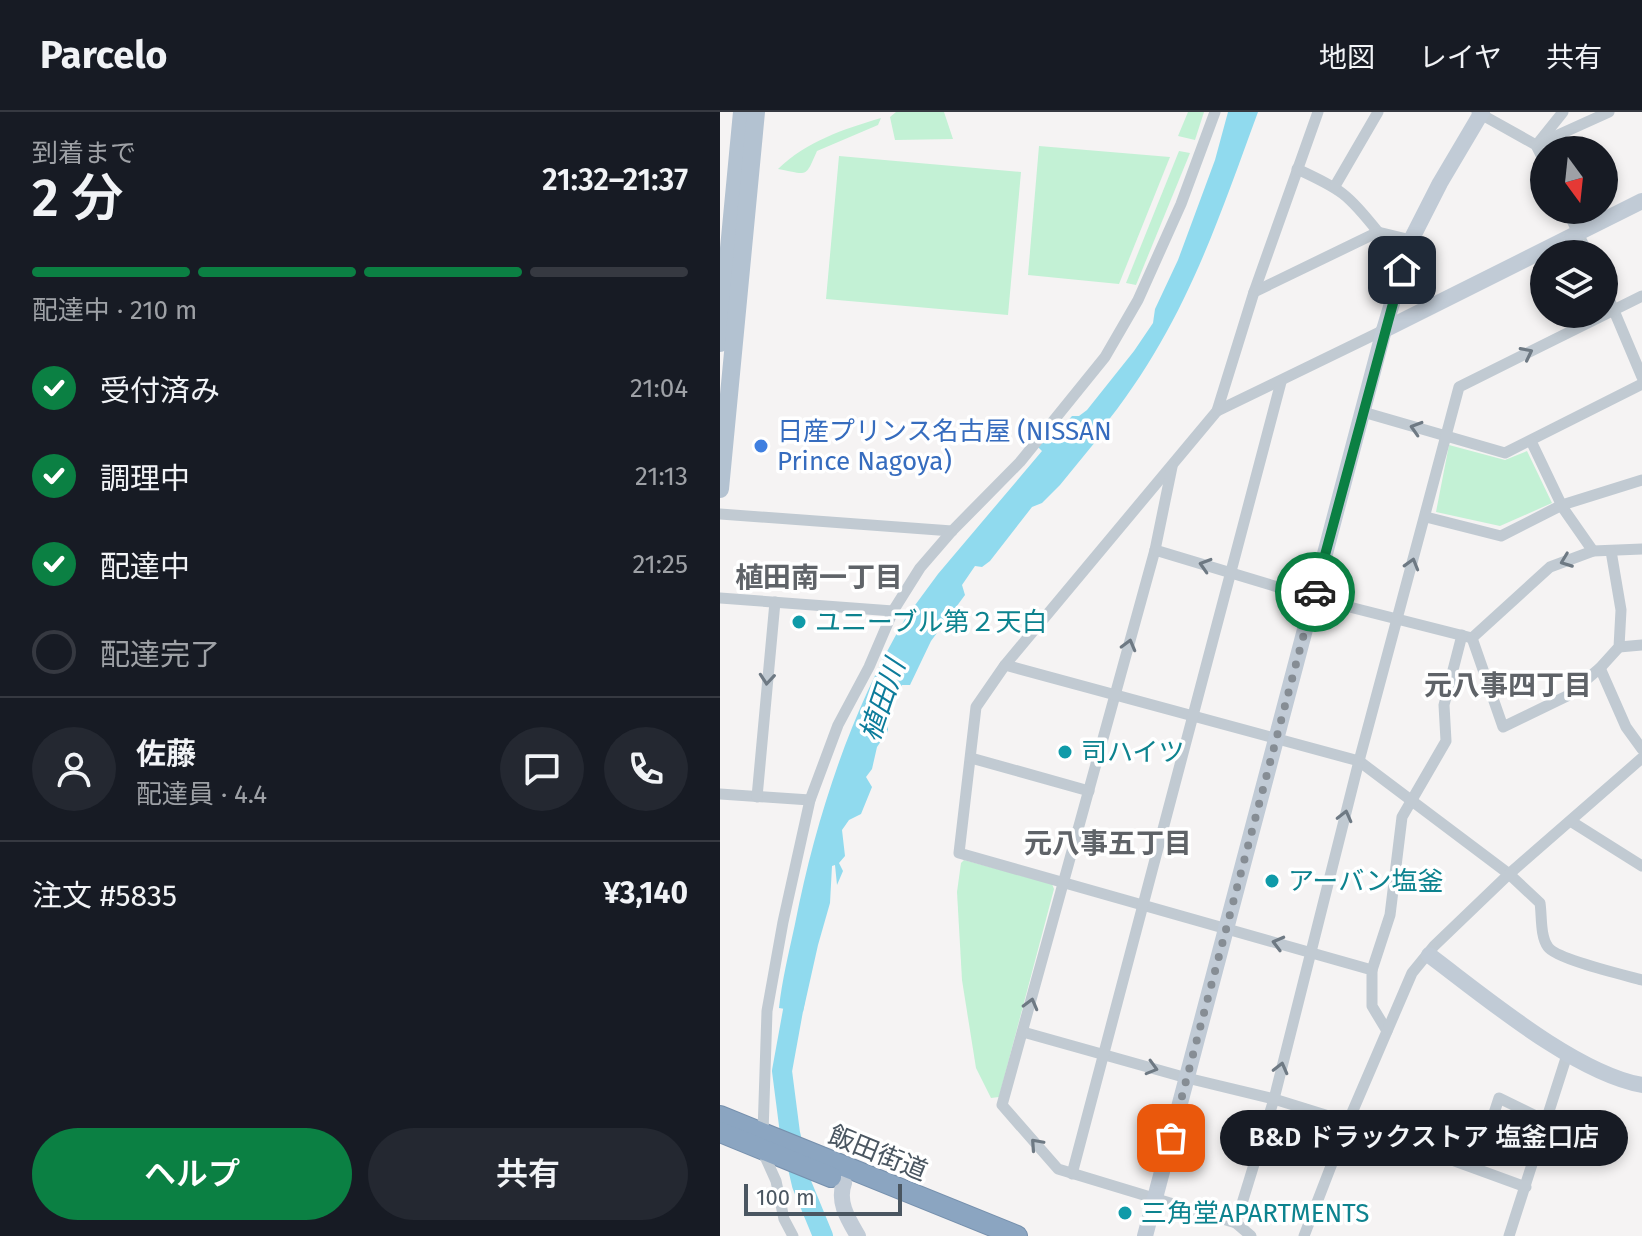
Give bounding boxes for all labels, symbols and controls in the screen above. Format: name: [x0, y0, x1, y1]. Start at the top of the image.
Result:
text: Parcelo: [40, 32, 167, 78]
text: 地図: [1319, 41, 1375, 74]
text: レイヤ: [1419, 41, 1502, 74]
text: 共有: [1546, 41, 1602, 74]
north arrow: [1530, 136, 1618, 224]
map controls: [1530, 136, 1618, 328]
text: 到着まで: [32, 138, 136, 169]
text: 21:32–21:37: [542, 162, 688, 198]
text: 2 分: [32, 167, 123, 230]
pin: [1368, 236, 1436, 304]
button: layers: [1530, 240, 1618, 328]
icon: home: [1380, 248, 1424, 292]
text: 配達中 · 210 m: [32, 295, 197, 326]
one-way arrow: [1518, 347, 1533, 362]
icon: check: [32, 366, 76, 410]
text: 受付済み: [100, 373, 220, 409]
text: 21:04: [630, 373, 688, 404]
place label: 日産プリンス名古屋 (NISSAN Prince Nagoya): [777, 416, 1112, 477]
one-way arrow: [1409, 421, 1423, 437]
marker: 日産プリンス名古屋 (NISSAN Prince Nagoya): [752, 437, 770, 455]
icon: check: [32, 454, 76, 498]
text: 調理中: [100, 461, 190, 497]
text: 21:13: [635, 461, 688, 492]
icon: check: [32, 542, 76, 586]
text: 配達中: [100, 549, 190, 585]
text: 21:25: [632, 549, 688, 580]
one-way arrow: [1560, 551, 1574, 568]
courier: [1275, 552, 1355, 632]
one-way arrow: [1198, 558, 1212, 574]
one-way arrow: [1403, 558, 1419, 572]
district label: 植田南一丁目: [735, 561, 903, 594]
icon: car: [1293, 570, 1337, 614]
place label: ユニーブル第２天白: [815, 607, 1047, 638]
marker: ユニーブル第２天白: [790, 613, 808, 631]
text: 配達完了: [100, 637, 220, 673]
one-way arrow: [1120, 638, 1136, 652]
water label: 植田川: [853, 652, 913, 745]
district label: 元八事四丁目: [1424, 669, 1592, 702]
one-way arrow: [759, 673, 776, 686]
button: person: [32, 727, 116, 811]
button: chat: [500, 727, 584, 811]
button: phone: [604, 727, 688, 811]
text: 佐藤: [136, 736, 196, 772]
place label: 司ハイツ: [1081, 737, 1184, 768]
marker: 司ハイツ: [1056, 743, 1074, 761]
text: 配達員 · 4.4: [136, 779, 267, 810]
one-way arrow: [1336, 809, 1353, 823]
district label: 元八事五丁目: [1024, 827, 1192, 860]
place label: アーバン塩釜: [1288, 866, 1443, 897]
marker: アーバン塩釜: [1263, 872, 1281, 890]
text: ¥3,140: [603, 875, 688, 911]
text: 注文 #5835: [32, 878, 177, 914]
one-way arrow: [1271, 936, 1285, 953]
one-way arrow: [1021, 997, 1038, 1011]
one-way arrow: [1145, 1059, 1159, 1075]
one-way arrow: [1272, 1061, 1289, 1075]
pin: [1137, 1104, 1205, 1172]
callout: B&D ドラックストア 塩釜口店: [1219, 1110, 1627, 1166]
icon: bag: [1149, 1116, 1193, 1160]
street label: 飯田街道: [824, 1120, 932, 1187]
text: B&D ドラックストア 塩釜口店: [1249, 1122, 1599, 1153]
button: ヘルプ: [32, 1128, 352, 1220]
button: 共有: [368, 1128, 688, 1220]
one-way arrow: [1032, 1139, 1046, 1154]
scale bar: [744, 1180, 902, 1216]
text: 100 m: [756, 1184, 815, 1211]
place label: 三角堂APARTMENTS: [1141, 1198, 1369, 1229]
marker: 三角堂APARTMENTS: [1116, 1204, 1134, 1222]

